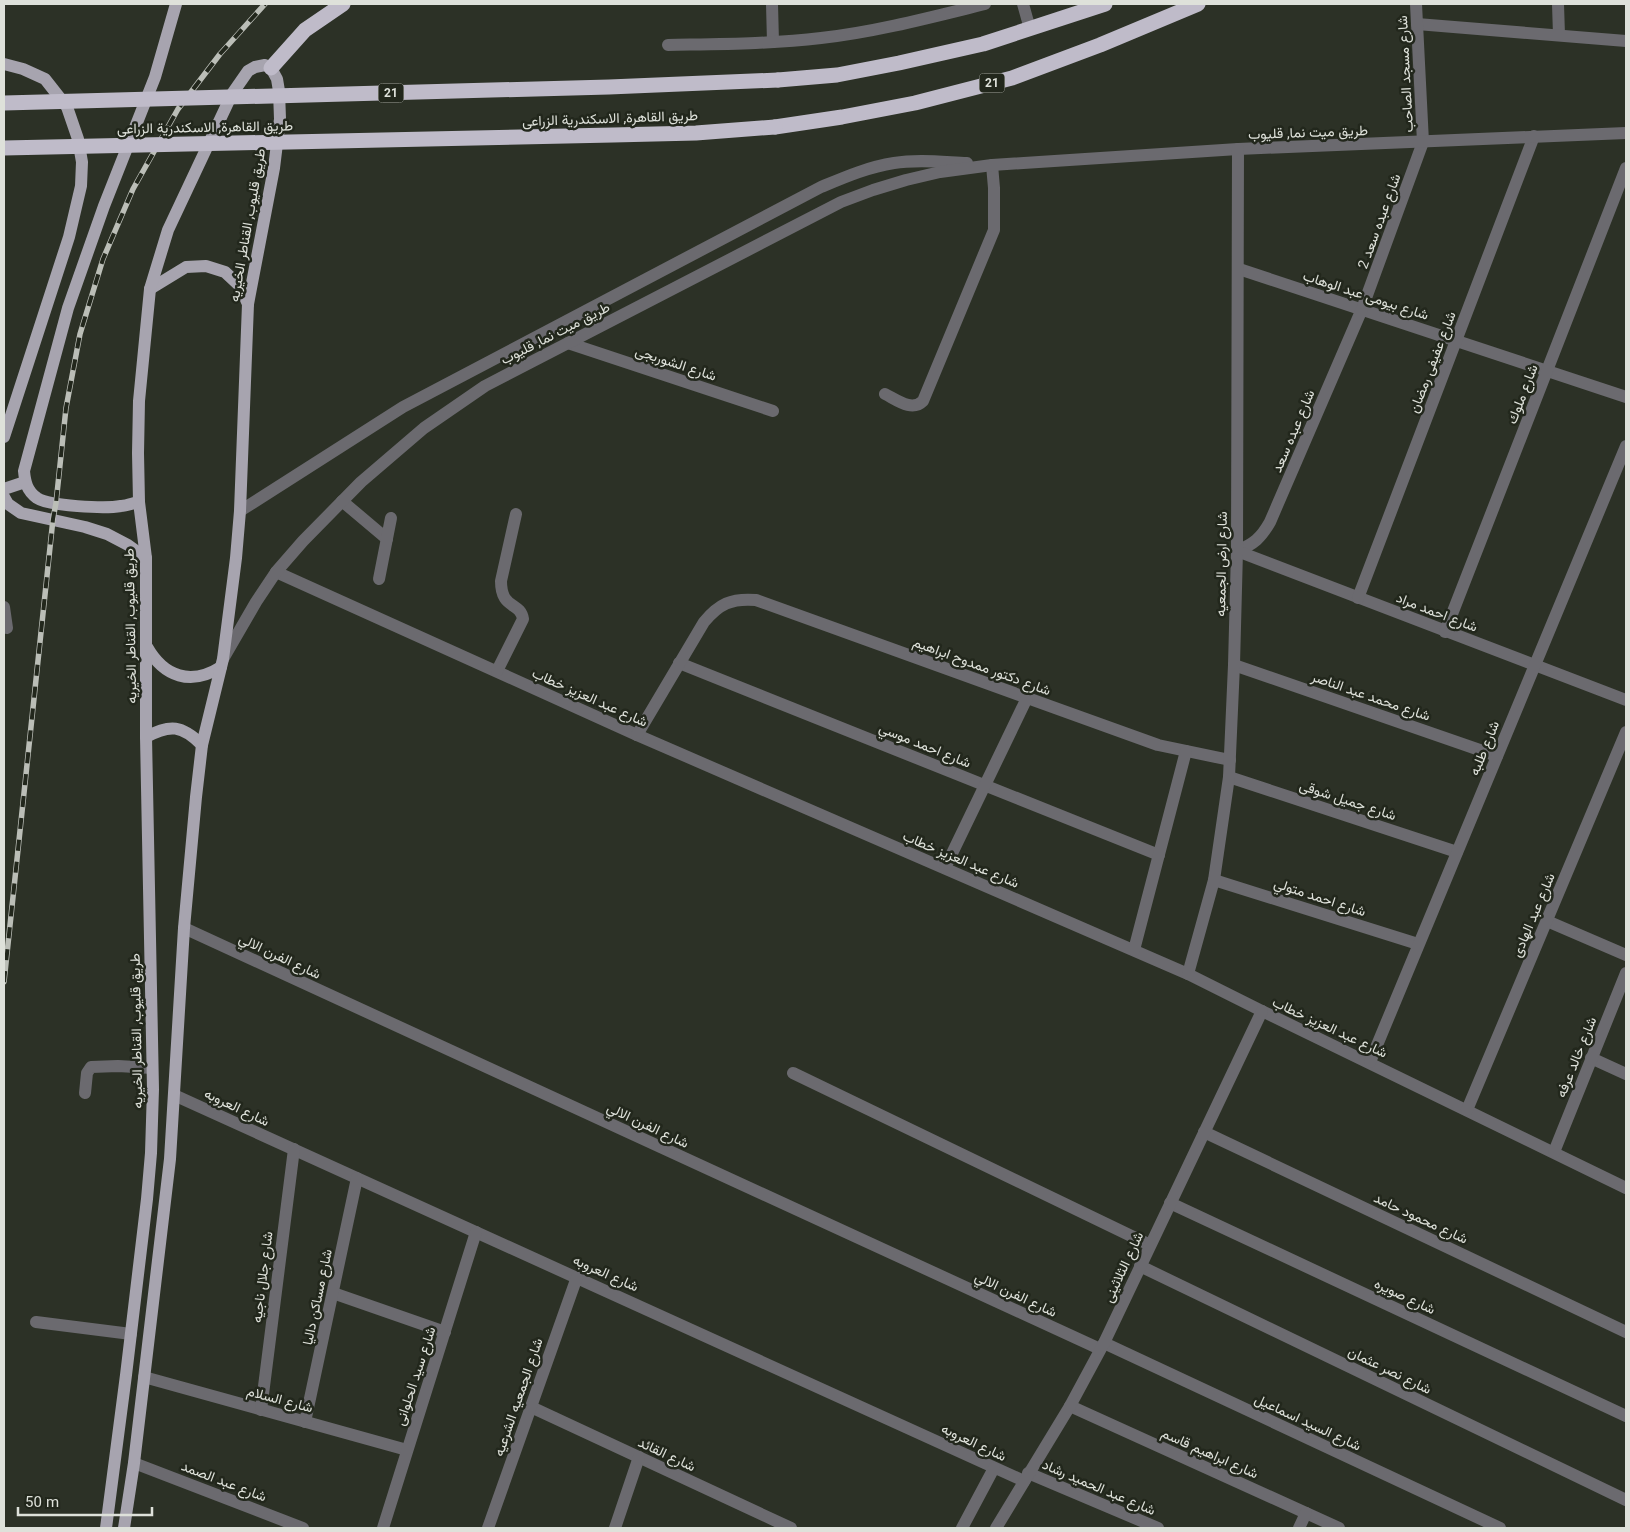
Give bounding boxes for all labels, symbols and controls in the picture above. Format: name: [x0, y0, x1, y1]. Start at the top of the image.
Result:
street label: شارع مسجد الصاحب: [1393, 15, 1421, 133]
road number: 21: [980, 74, 1004, 92]
road number: 21: [378, 84, 404, 102]
street label: طريق القاهرة, الاسكندرية الزراعى: [522, 106, 698, 134]
street label: طريق القاهرة, الاسكندرية الزراعى: [117, 116, 293, 142]
street label: طريق ميت نما, قليوب: [1248, 121, 1368, 147]
street label: طريق قليوب, القناطر الخيريه: [225, 147, 273, 304]
street label: شارع عبده سعد 2: [1353, 171, 1408, 272]
street label: شارع بيومى عبد الوهاب: [1300, 266, 1431, 328]
street label: طريق ميت نما, قليوب: [497, 298, 614, 372]
street label: شارع عفيفى رمضان: [1404, 309, 1463, 417]
street label: شارع الشوربجى: [632, 341, 719, 388]
street label: شارع ملوك: [1502, 362, 1545, 428]
street label: شارع عبده سعد: [1267, 387, 1322, 477]
street label: شارع ارض الجمعيه: [1211, 511, 1235, 617]
street label: طريق قليوب, القناطر الخيريه: [120, 548, 144, 704]
street label: شارع احمد مراد: [1392, 588, 1480, 639]
street label: شارع دكتور ممدوح ابراهيم: [909, 633, 1053, 703]
street label: شارع عبد العزيز خطاب: [528, 663, 651, 734]
street label: شارع محمد عبد الناصر: [1307, 667, 1433, 729]
street label: شارع احمد موسي: [875, 718, 974, 775]
street label: شارع طلبه: [1465, 718, 1507, 780]
street label: شارع جميل شوقى: [1296, 776, 1399, 828]
street label: شارع عبد العزيز خطاب: [899, 826, 1022, 895]
street label: شارع عبد الهادى: [1507, 870, 1563, 961]
street label: شارع احمد متولي: [1271, 874, 1368, 924]
street label: شارع الفرن الالي: [234, 929, 324, 987]
street label: طريق قليوب, القناطر الخيريه: [126, 953, 150, 1109]
street label: شارع عبد العزيز خطاب: [1268, 992, 1390, 1065]
street label: شارع خالد عرفه: [1552, 1014, 1604, 1102]
street label: شارع العروبه: [200, 1084, 273, 1134]
street label: شارع الفرن الالي: [602, 1098, 692, 1156]
street label: شارع محمود حامد: [1369, 1188, 1471, 1251]
street label: شارع الثلاثينى: [1099, 1229, 1151, 1307]
street label: شارع جلال ناجيه: [247, 1230, 280, 1324]
street label: شارع مساكن داليا: [298, 1247, 340, 1347]
street label: شارع العروبه: [569, 1251, 642, 1299]
street label: شارع الفرن الالي: [970, 1267, 1060, 1325]
street label: شارع صويره: [1370, 1274, 1438, 1322]
street label: شارع سيد الحلوانى: [391, 1324, 443, 1429]
street label: شارع الجمعيه الشرعيه: [489, 1335, 550, 1460]
street label: شارع نصر عثمان: [1344, 1342, 1435, 1402]
street label: شارع السلام: [244, 1382, 315, 1420]
street label: شارع السيد اسماعيل: [1250, 1389, 1364, 1458]
street label: شارع العروبه: [937, 1419, 1010, 1469]
street label: شارع ابراهيم قاسم: [1157, 1424, 1261, 1486]
street label: شارع القائد: [634, 1433, 699, 1479]
street label: شارع عبد الحميد رشاد: [1038, 1455, 1158, 1523]
street label: شارع عبد الصمد: [177, 1456, 269, 1509]
scale bar: [18, 1484, 151, 1516]
text: 50 m: [25, 1492, 59, 1515]

